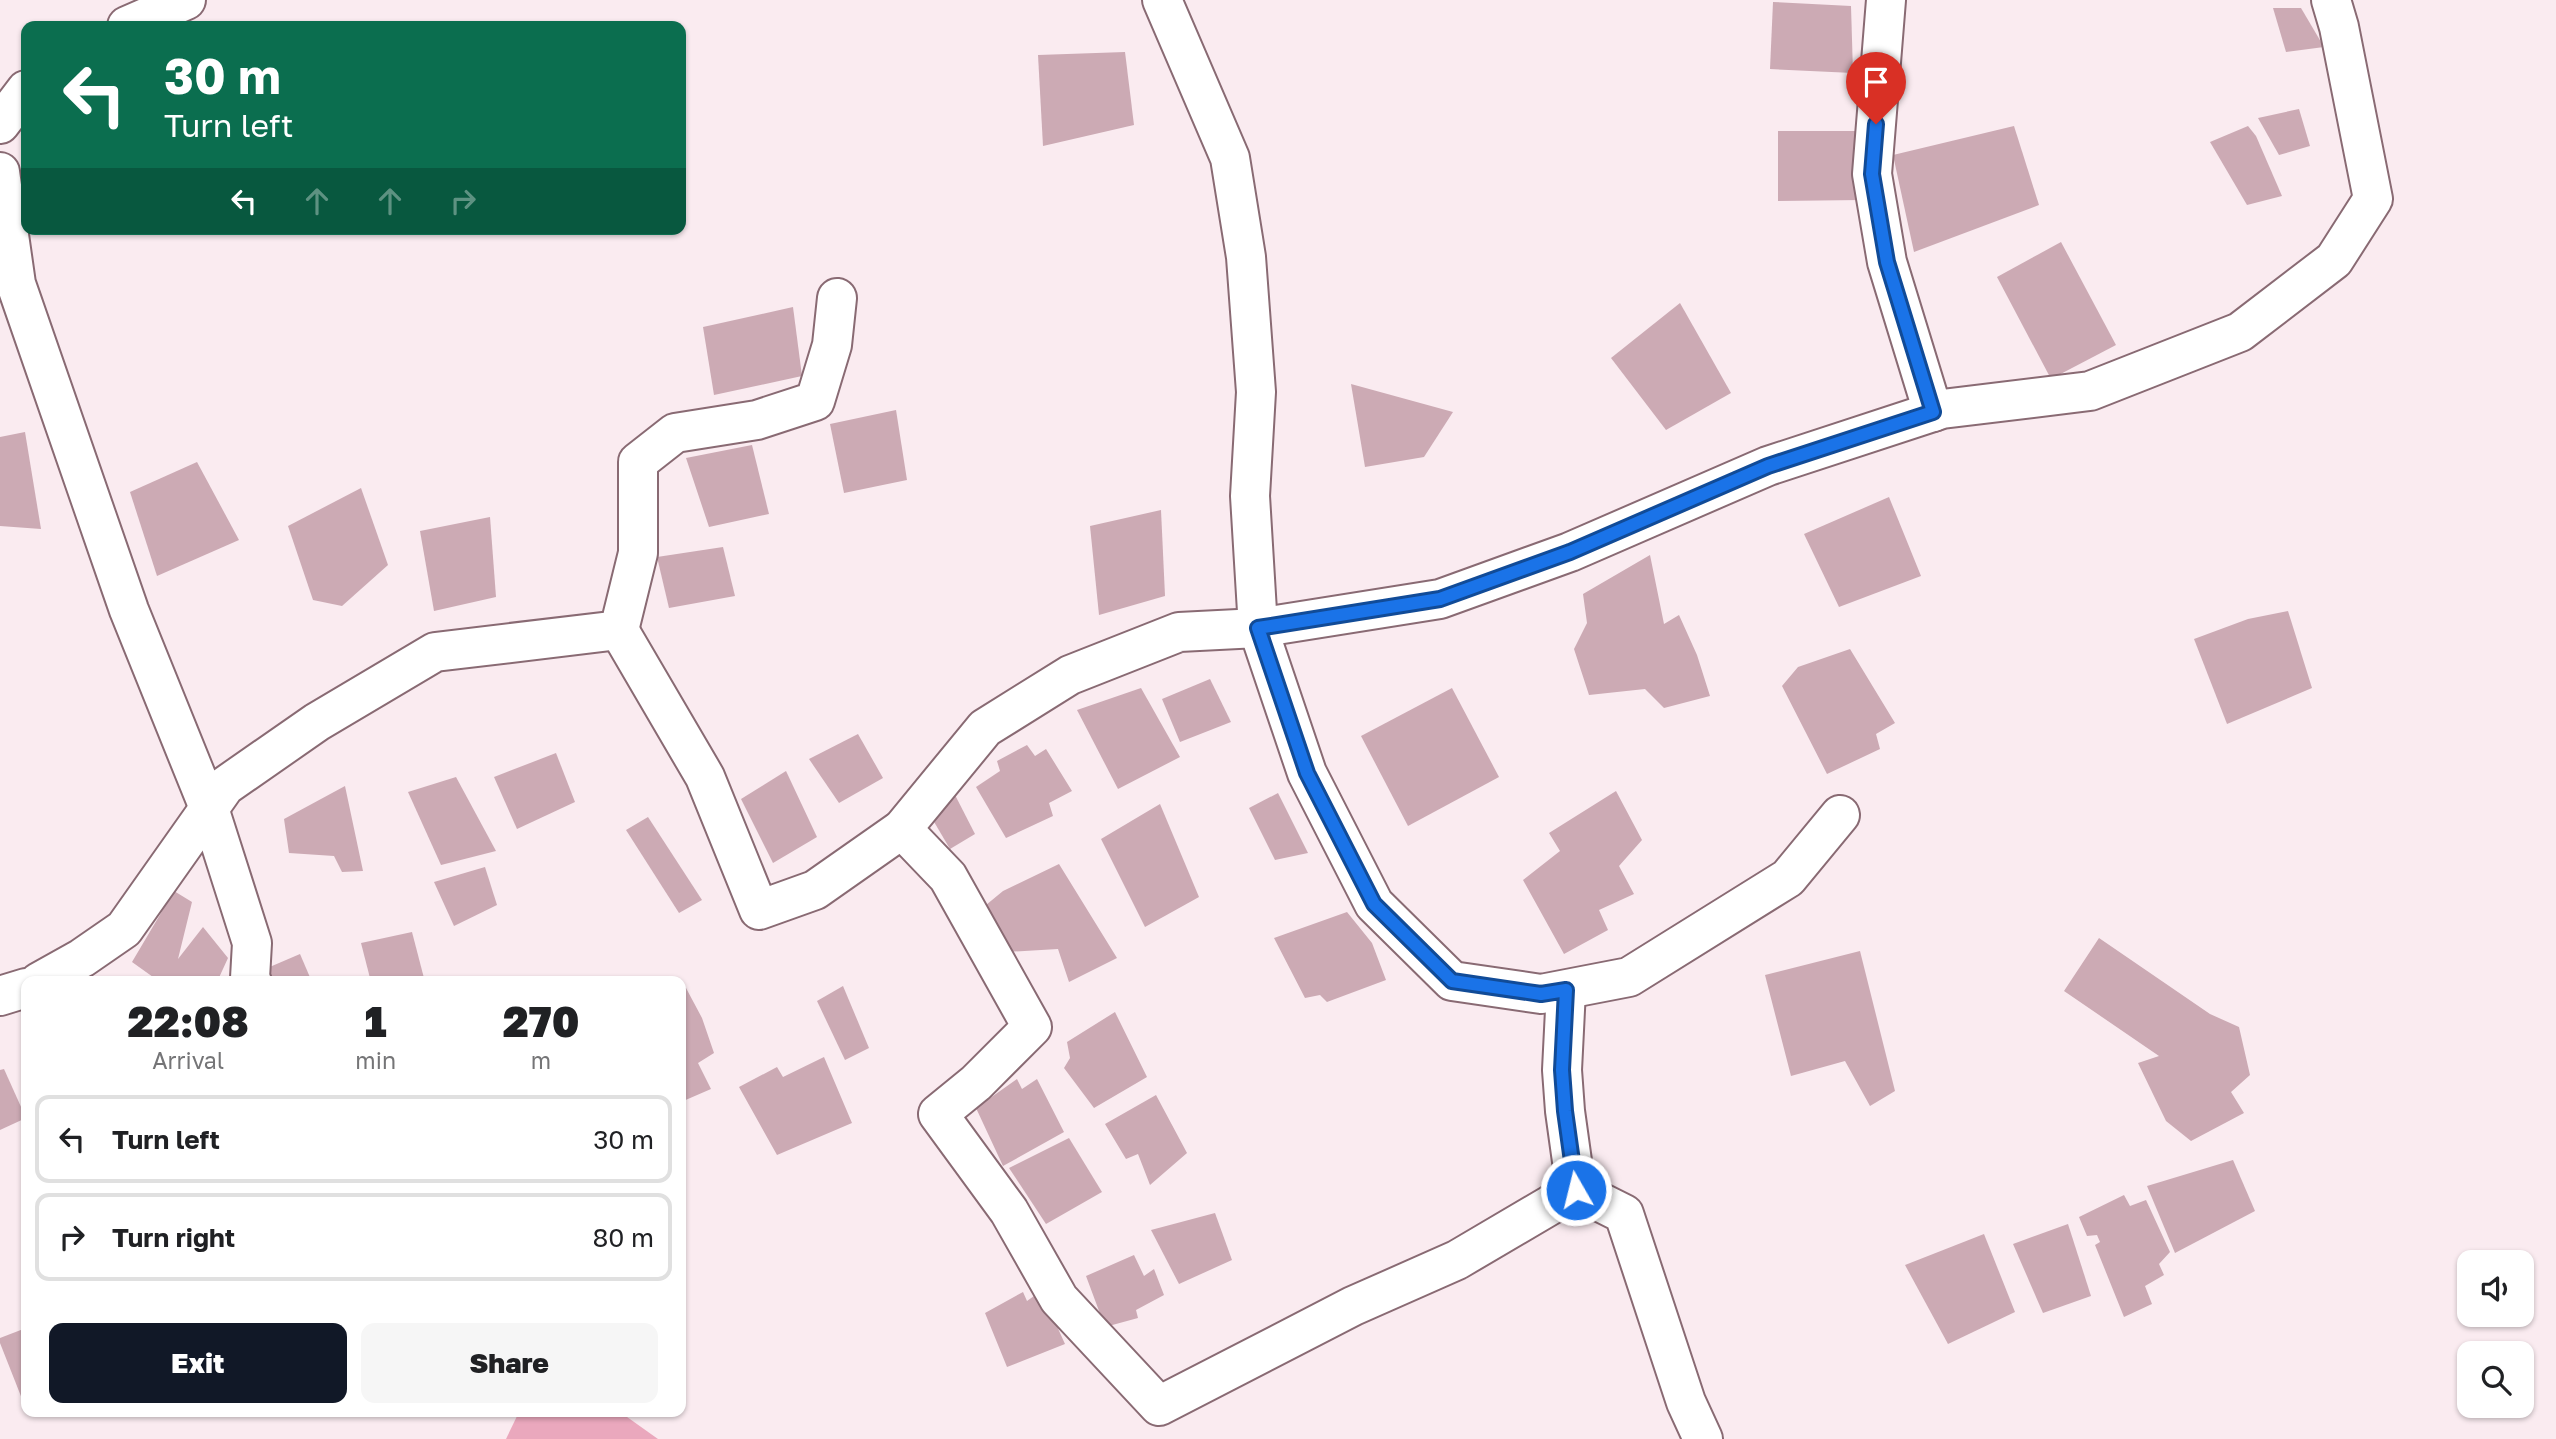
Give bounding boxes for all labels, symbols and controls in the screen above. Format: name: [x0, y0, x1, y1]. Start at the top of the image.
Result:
text: 30 m: [164, 46, 281, 105]
icon: left: [49, 49, 140, 140]
pin: [1846, 52, 1906, 124]
icon: arrive: [1857, 63, 1895, 101]
text: Turn left: [164, 106, 293, 144]
icon: left: [225, 182, 263, 220]
icon: ahead: [298, 182, 336, 220]
icon: ahead: [371, 182, 409, 220]
icon: right: [444, 182, 482, 220]
text: 22:08: [128, 996, 249, 1046]
text: 1: [365, 996, 387, 1046]
text: 270: [503, 996, 579, 1046]
text: Arrival: [152, 1046, 224, 1074]
text: min: [355, 1046, 396, 1074]
text: m: [531, 1046, 551, 1074]
icon: left: [53, 1120, 91, 1158]
text: Turn left: [112, 1124, 220, 1155]
text: 30 m: [593, 1124, 654, 1155]
position arrow: [1539, 1153, 1613, 1227]
icon: right: [53, 1218, 91, 1256]
text: Turn right: [112, 1222, 235, 1253]
text: 80 m: [593, 1222, 654, 1253]
map controls: [2457, 1250, 2534, 1418]
button: sound: [2457, 1250, 2534, 1327]
button: Exit: [49, 1323, 347, 1403]
button: Share: [361, 1323, 658, 1403]
button: search: [2457, 1341, 2534, 1418]

